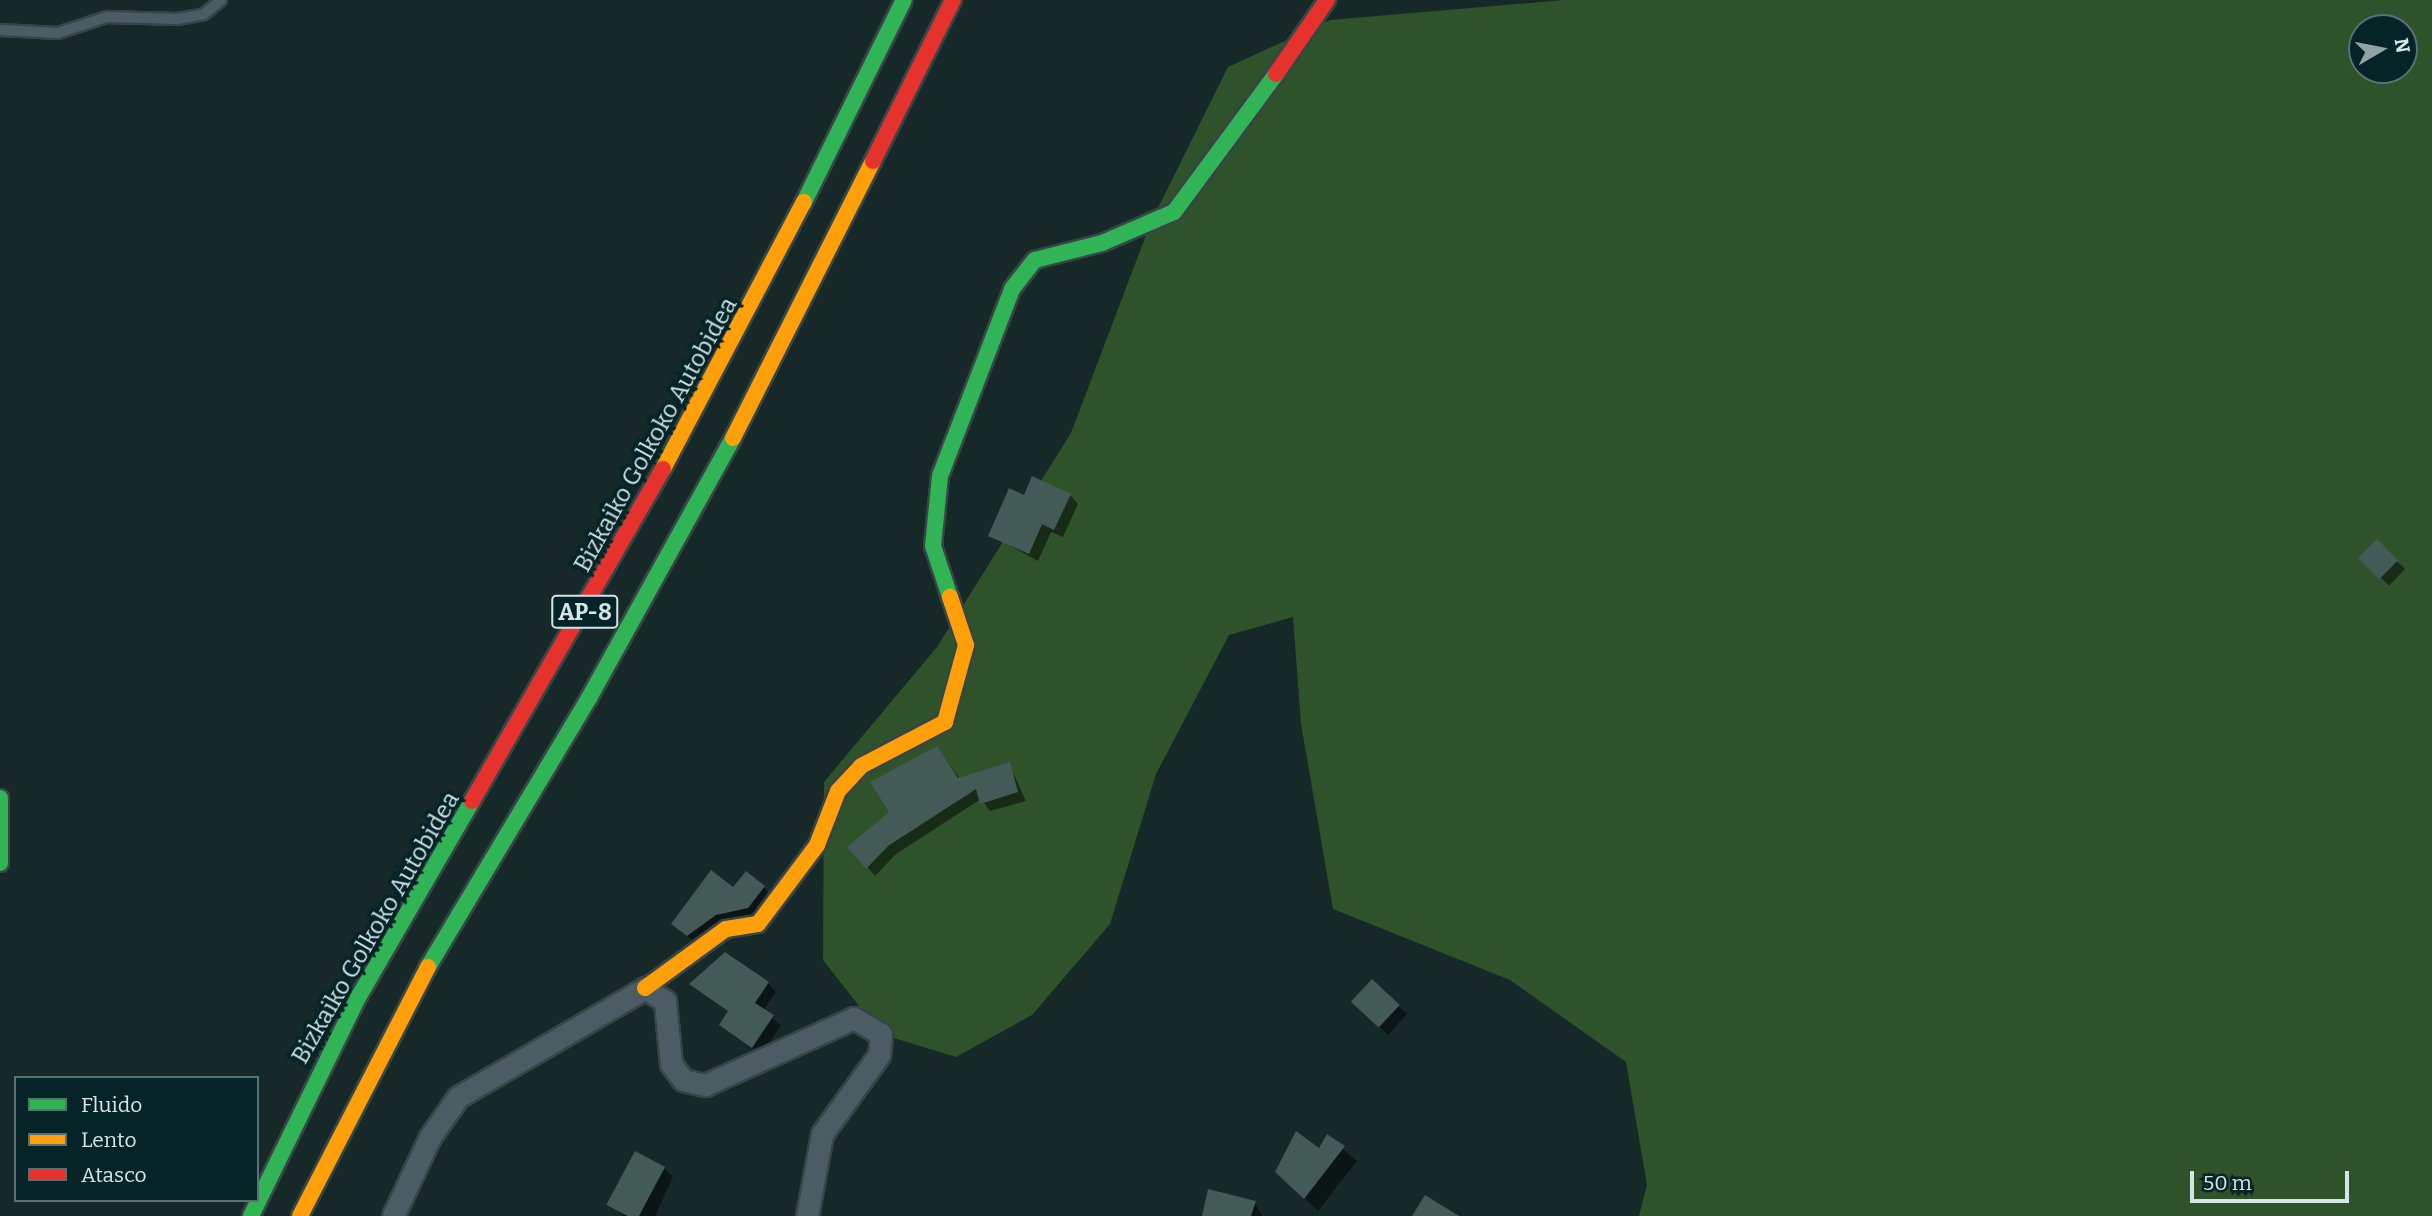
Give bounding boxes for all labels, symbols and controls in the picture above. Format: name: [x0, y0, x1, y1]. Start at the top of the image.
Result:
north arrow: [2348, 14, 2418, 84]
text: N: [2390, 36, 2415, 55]
street label: Bizkaiko Golkoko Autobidea: [568, 293, 744, 577]
road number: AP-8: [550, 592, 620, 632]
street label: Bizkaiko Golkoko Autobidea: [286, 787, 466, 1069]
legend: [14, 1076, 259, 1202]
text: Fluido: [81, 1092, 142, 1118]
text: Lento: [81, 1127, 137, 1153]
scale bar: [2194, 1156, 2353, 1200]
text: Atasco: [81, 1162, 147, 1188]
text: 50 m: [2203, 1170, 2252, 1196]

